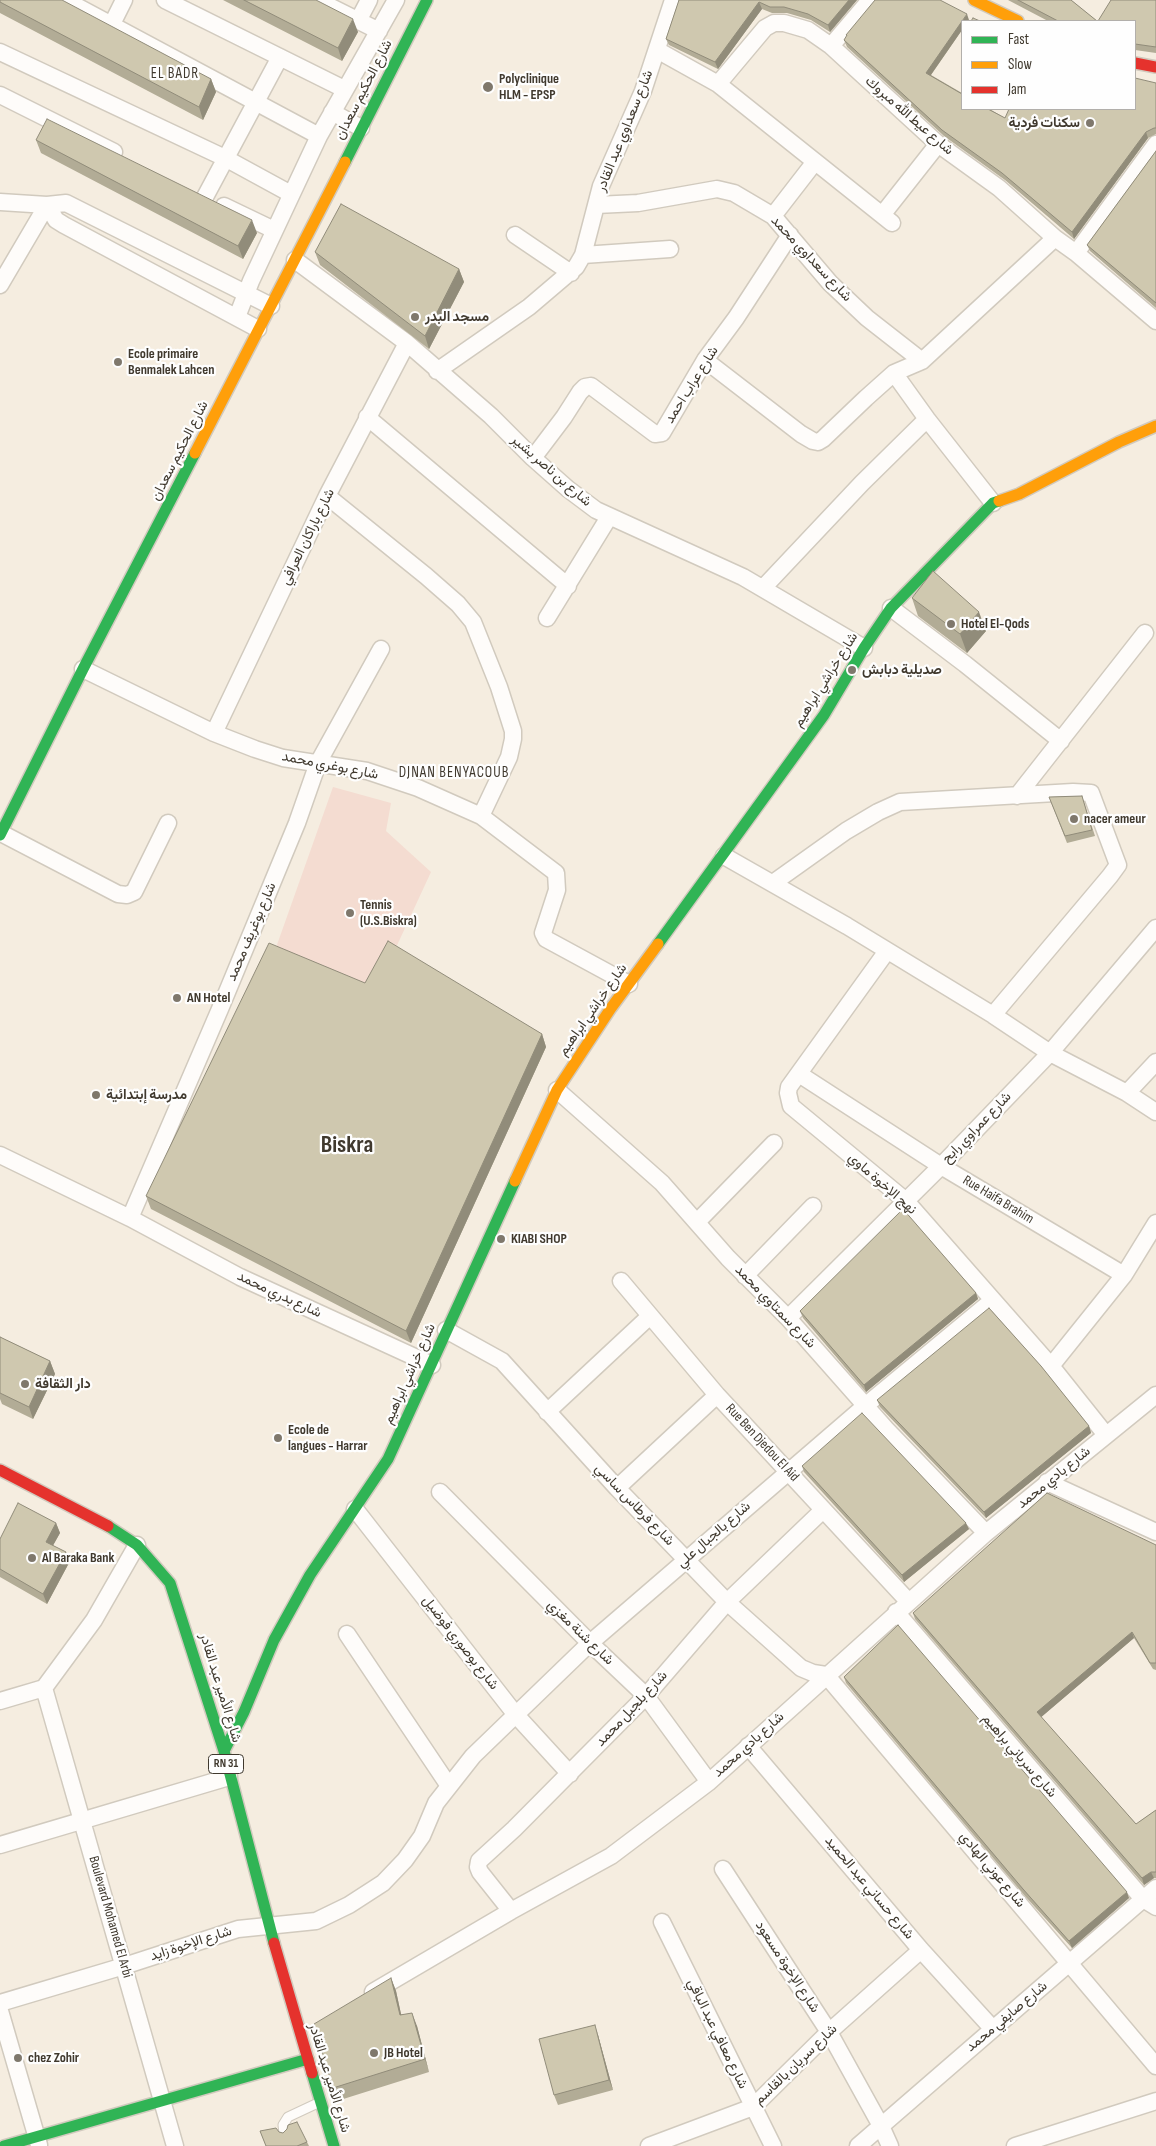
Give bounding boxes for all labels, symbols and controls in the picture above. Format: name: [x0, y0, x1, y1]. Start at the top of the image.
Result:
legend: [961, 20, 1136, 110]
text: Fast: [1008, 30, 1029, 49]
street label: شارع الحكيم سعدان: [332, 37, 396, 143]
text: Slow: [1008, 55, 1032, 74]
district label: EL BADR: [150, 65, 200, 83]
street label: شارع سعداوي عبد القادر: [593, 68, 657, 194]
place label: Polyclinique HLM - EPSP: [499, 71, 559, 104]
street label: شارع عيط الله مبروك: [861, 73, 957, 159]
marker: Polyclinique HLM - EPSP: [481, 80, 495, 94]
text: Jam: [1008, 80, 1026, 99]
place label: سكنات فردية: [1008, 115, 1080, 131]
marker: سكنات فردية: [1084, 117, 1096, 129]
street label: شارع سعداوي محمد: [767, 213, 855, 305]
place label: مسجد البدر: [425, 309, 489, 325]
marker: مسجد البدر: [409, 311, 421, 323]
street label: شارع عراب احمد: [662, 343, 722, 427]
place label: Ecole primaire Benmalek Lahcen: [128, 346, 214, 378]
marker: Ecole primaire Benmalek Lahcen: [112, 356, 124, 368]
street label: شارع الحكيم سعدان: [148, 398, 212, 504]
street label: شارع بن ناصر بشير: [507, 432, 595, 510]
street label: شارع باراكان العرافي: [277, 486, 339, 588]
place label: Hotel El-Qods: [961, 616, 1029, 632]
marker: Hotel El-Qods: [945, 618, 957, 630]
street label: شارع خراشي ابراهيم: [790, 630, 862, 730]
place label: صديلية دبابش: [862, 662, 942, 678]
marker: صديلية دبابش: [846, 664, 858, 676]
street label: شارع بوغري محمد: [280, 748, 380, 784]
district label: DJNAN BENYACOUB: [397, 764, 511, 782]
place label: nacer ameur: [1084, 811, 1146, 827]
marker: nacer ameur: [1068, 813, 1080, 825]
street label: شارع بوغريف محمد: [224, 880, 280, 984]
place label: Tennis (U.S.Biskra): [360, 897, 417, 930]
marker: Tennis (U.S.Biskra): [344, 907, 356, 919]
street label: شارع خراشي ابراهيم: [555, 961, 631, 1059]
place label: AN Hotel: [187, 990, 230, 1006]
marker: AN Hotel: [171, 992, 183, 1004]
place label: مدرسة إبتدائية: [106, 1087, 187, 1103]
marker: مدرسة إبتدائية: [90, 1089, 102, 1101]
street label: شارع عمراوي رابح: [939, 1089, 1015, 1167]
district label: Biskra: [321, 1132, 373, 1160]
street label: نهج الإخوة ماوي: [844, 1150, 920, 1218]
street label: Rue Haifa Brahim: [959, 1172, 1037, 1228]
place label: KIABI SHOP: [511, 1231, 567, 1247]
marker: KIABI SHOP: [495, 1233, 507, 1245]
street label: شارع سمتاوي محمد: [731, 1262, 819, 1352]
street label: شارع بدري محمد: [234, 1268, 324, 1322]
street label: شارع خراشي ابراهيم: [380, 1321, 440, 1427]
place label: دار الثقافة: [35, 1376, 91, 1392]
marker: دار الثقافة: [19, 1378, 31, 1390]
street label: Rue Ben Djedou El Aid: [722, 1401, 802, 1485]
place label: Ecole de langues - Harrar: [288, 1422, 368, 1454]
marker: Ecole de langues - Harrar: [272, 1432, 284, 1444]
street label: شارع بادي محمد: [1014, 1443, 1094, 1513]
street label: شارع فرطاس ساسي: [591, 1461, 677, 1549]
street label: شارع بالجبال علي: [674, 1498, 754, 1572]
place label: Al Baraka Bank: [42, 1550, 114, 1566]
marker: Al Baraka Bank: [26, 1552, 38, 1564]
street label: شارع بوصوري فوضيل: [418, 1593, 502, 1693]
street label: شارع شنة مغزي: [543, 1597, 617, 1669]
street label: شارع الأمير عبد القادر: [195, 1631, 245, 1745]
street label: شارع بلجبل محمد: [593, 1668, 671, 1750]
street label: شارع بادي محمد: [710, 1709, 788, 1781]
street label: شارع سرياني براهيم: [978, 1711, 1060, 1801]
road number: RN 31: [208, 1755, 244, 1774]
street label: شارع عوني الهادي: [955, 1829, 1029, 1911]
street label: شارع حساني عبد الحميد: [821, 1833, 917, 1943]
street label: Boulevard Mohamed El Arbi: [85, 1854, 135, 1980]
street label: شارع الإخوة مسعود: [751, 1918, 823, 2016]
street label: شارع الإخوة زايد: [148, 1923, 234, 1965]
street label: شارع معافي عبد الباقي: [683, 1976, 751, 2092]
street label: شارع صايفي محمد: [963, 1978, 1051, 2056]
street label: شارع الأمير عبد القادر: [304, 2021, 354, 2135]
street label: شارع سريان بالقاسم: [751, 2021, 841, 2109]
place label: JB Hotel: [384, 2045, 423, 2061]
marker: JB Hotel: [368, 2047, 380, 2059]
place label: chez Zohir: [28, 2050, 79, 2066]
marker: chez Zohir: [12, 2052, 24, 2064]

